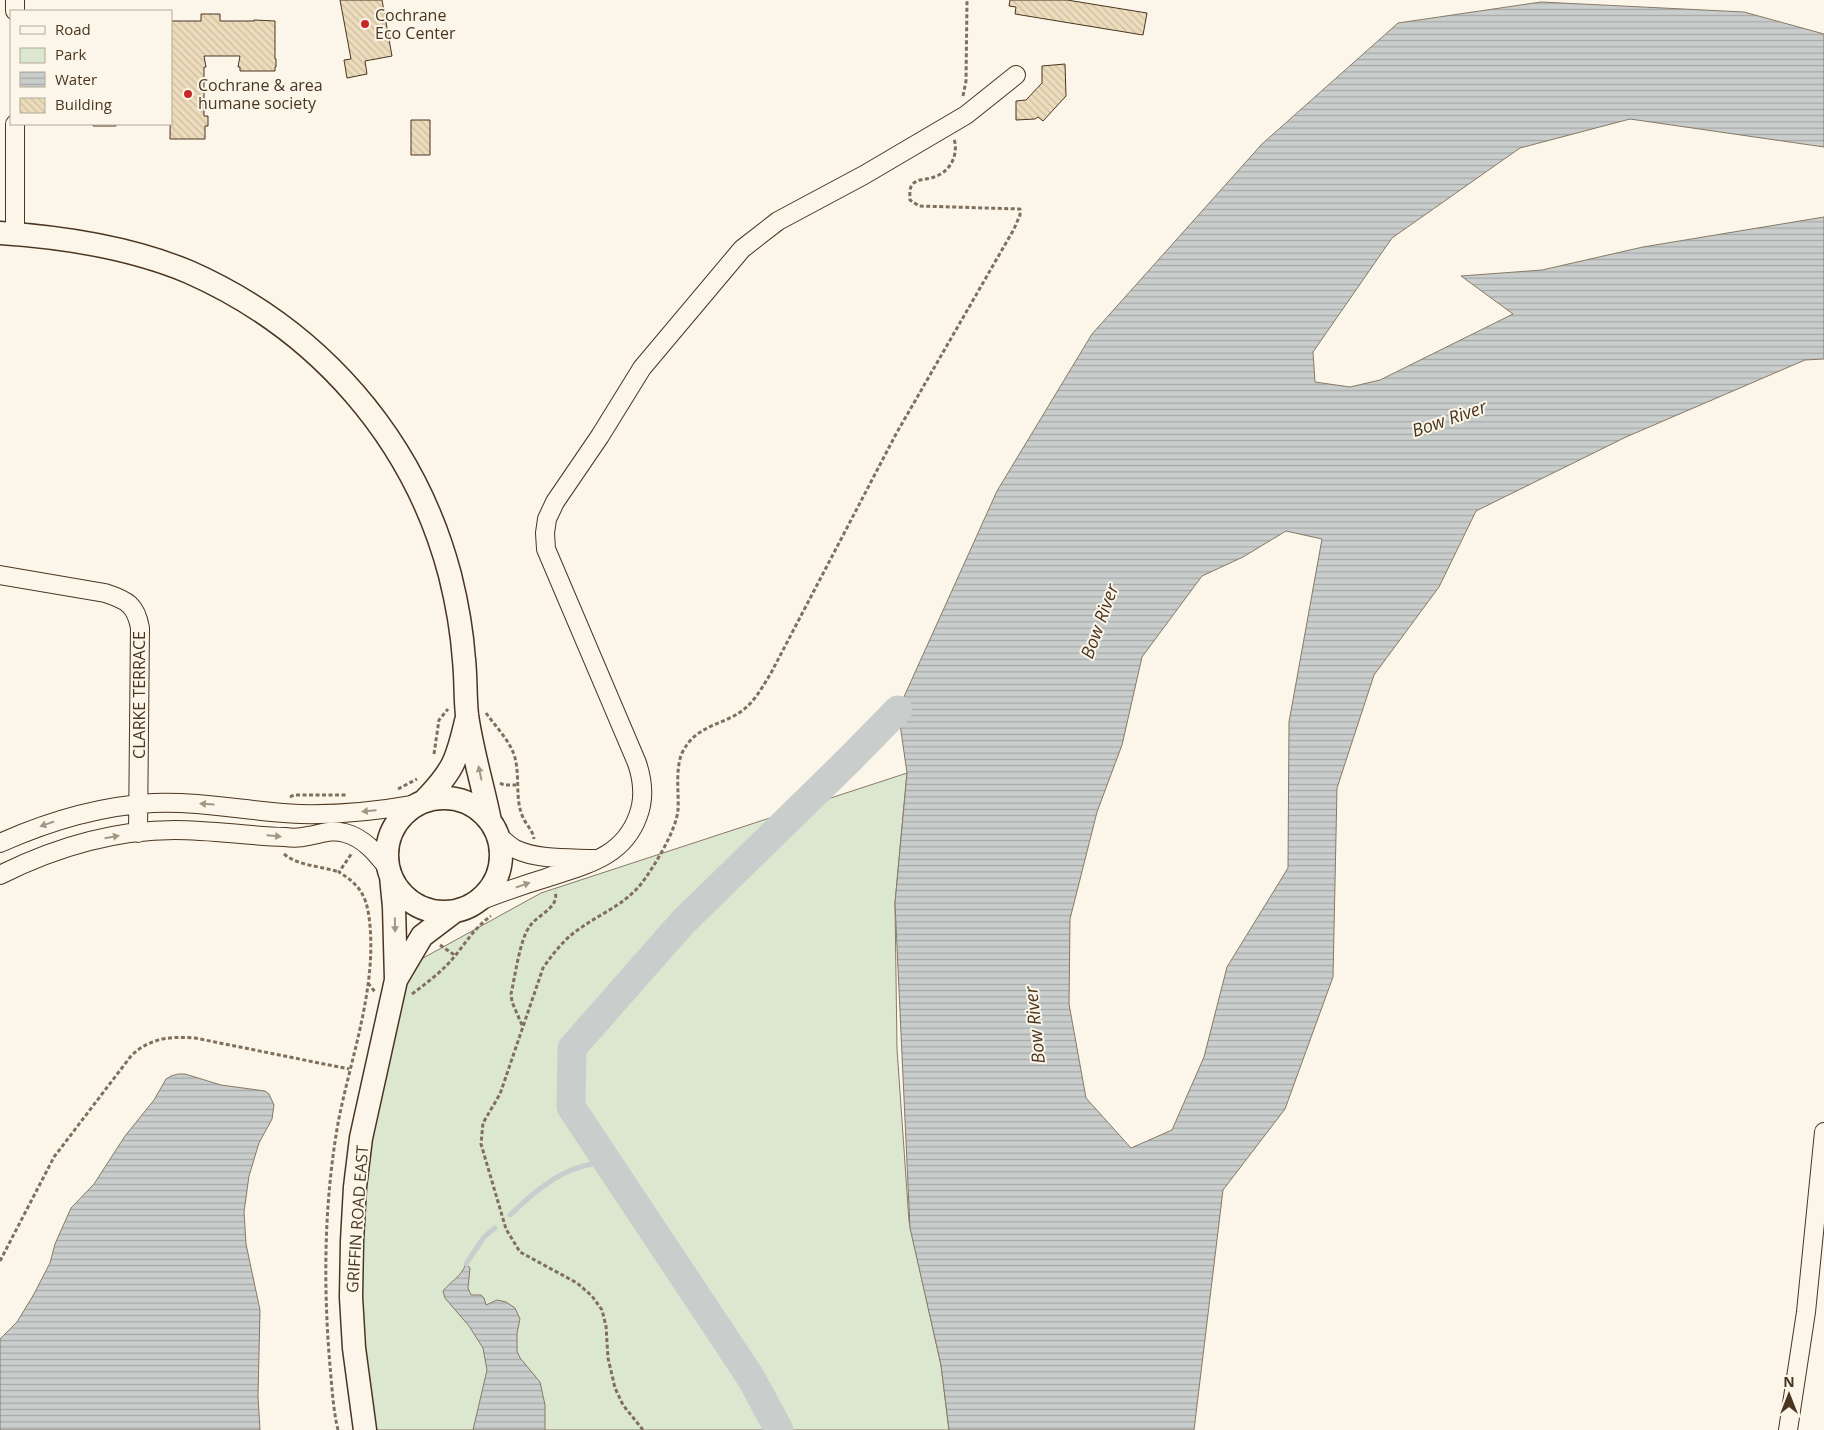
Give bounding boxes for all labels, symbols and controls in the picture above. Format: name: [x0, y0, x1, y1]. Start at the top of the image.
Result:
place label: Cochrane Eco Center: [375, 4, 456, 44]
legend: [10, 10, 172, 125]
marker: Cochrane Eco Center: [359, 18, 371, 30]
text: Road: [55, 19, 91, 39]
text: Park: [55, 44, 86, 64]
text: Water: [55, 69, 97, 89]
place label: Cochrane & area humane society: [198, 74, 323, 114]
marker: Cochrane & area humane society: [182, 88, 194, 100]
text: Building: [55, 94, 112, 114]
water label: Bow River: [1408, 394, 1490, 442]
water label: Bow River: [1074, 580, 1124, 662]
street label: CLARKE TERRACE: [128, 631, 150, 759]
one-way arrow: [476, 765, 484, 781]
one-way arrow: [198, 800, 214, 808]
one-way arrow: [360, 807, 376, 815]
one-way arrow: [39, 821, 54, 829]
one-way arrow: [104, 832, 120, 840]
one-way arrow: [266, 833, 282, 841]
one-way arrow: [516, 881, 531, 889]
one-way arrow: [391, 917, 399, 933]
water label: Bow River: [1018, 984, 1050, 1065]
street label: GRIFFIN ROAD EAST: [341, 1144, 373, 1294]
north arrow: [1764, 1370, 1814, 1420]
text: N: [1783, 1372, 1795, 1391]

